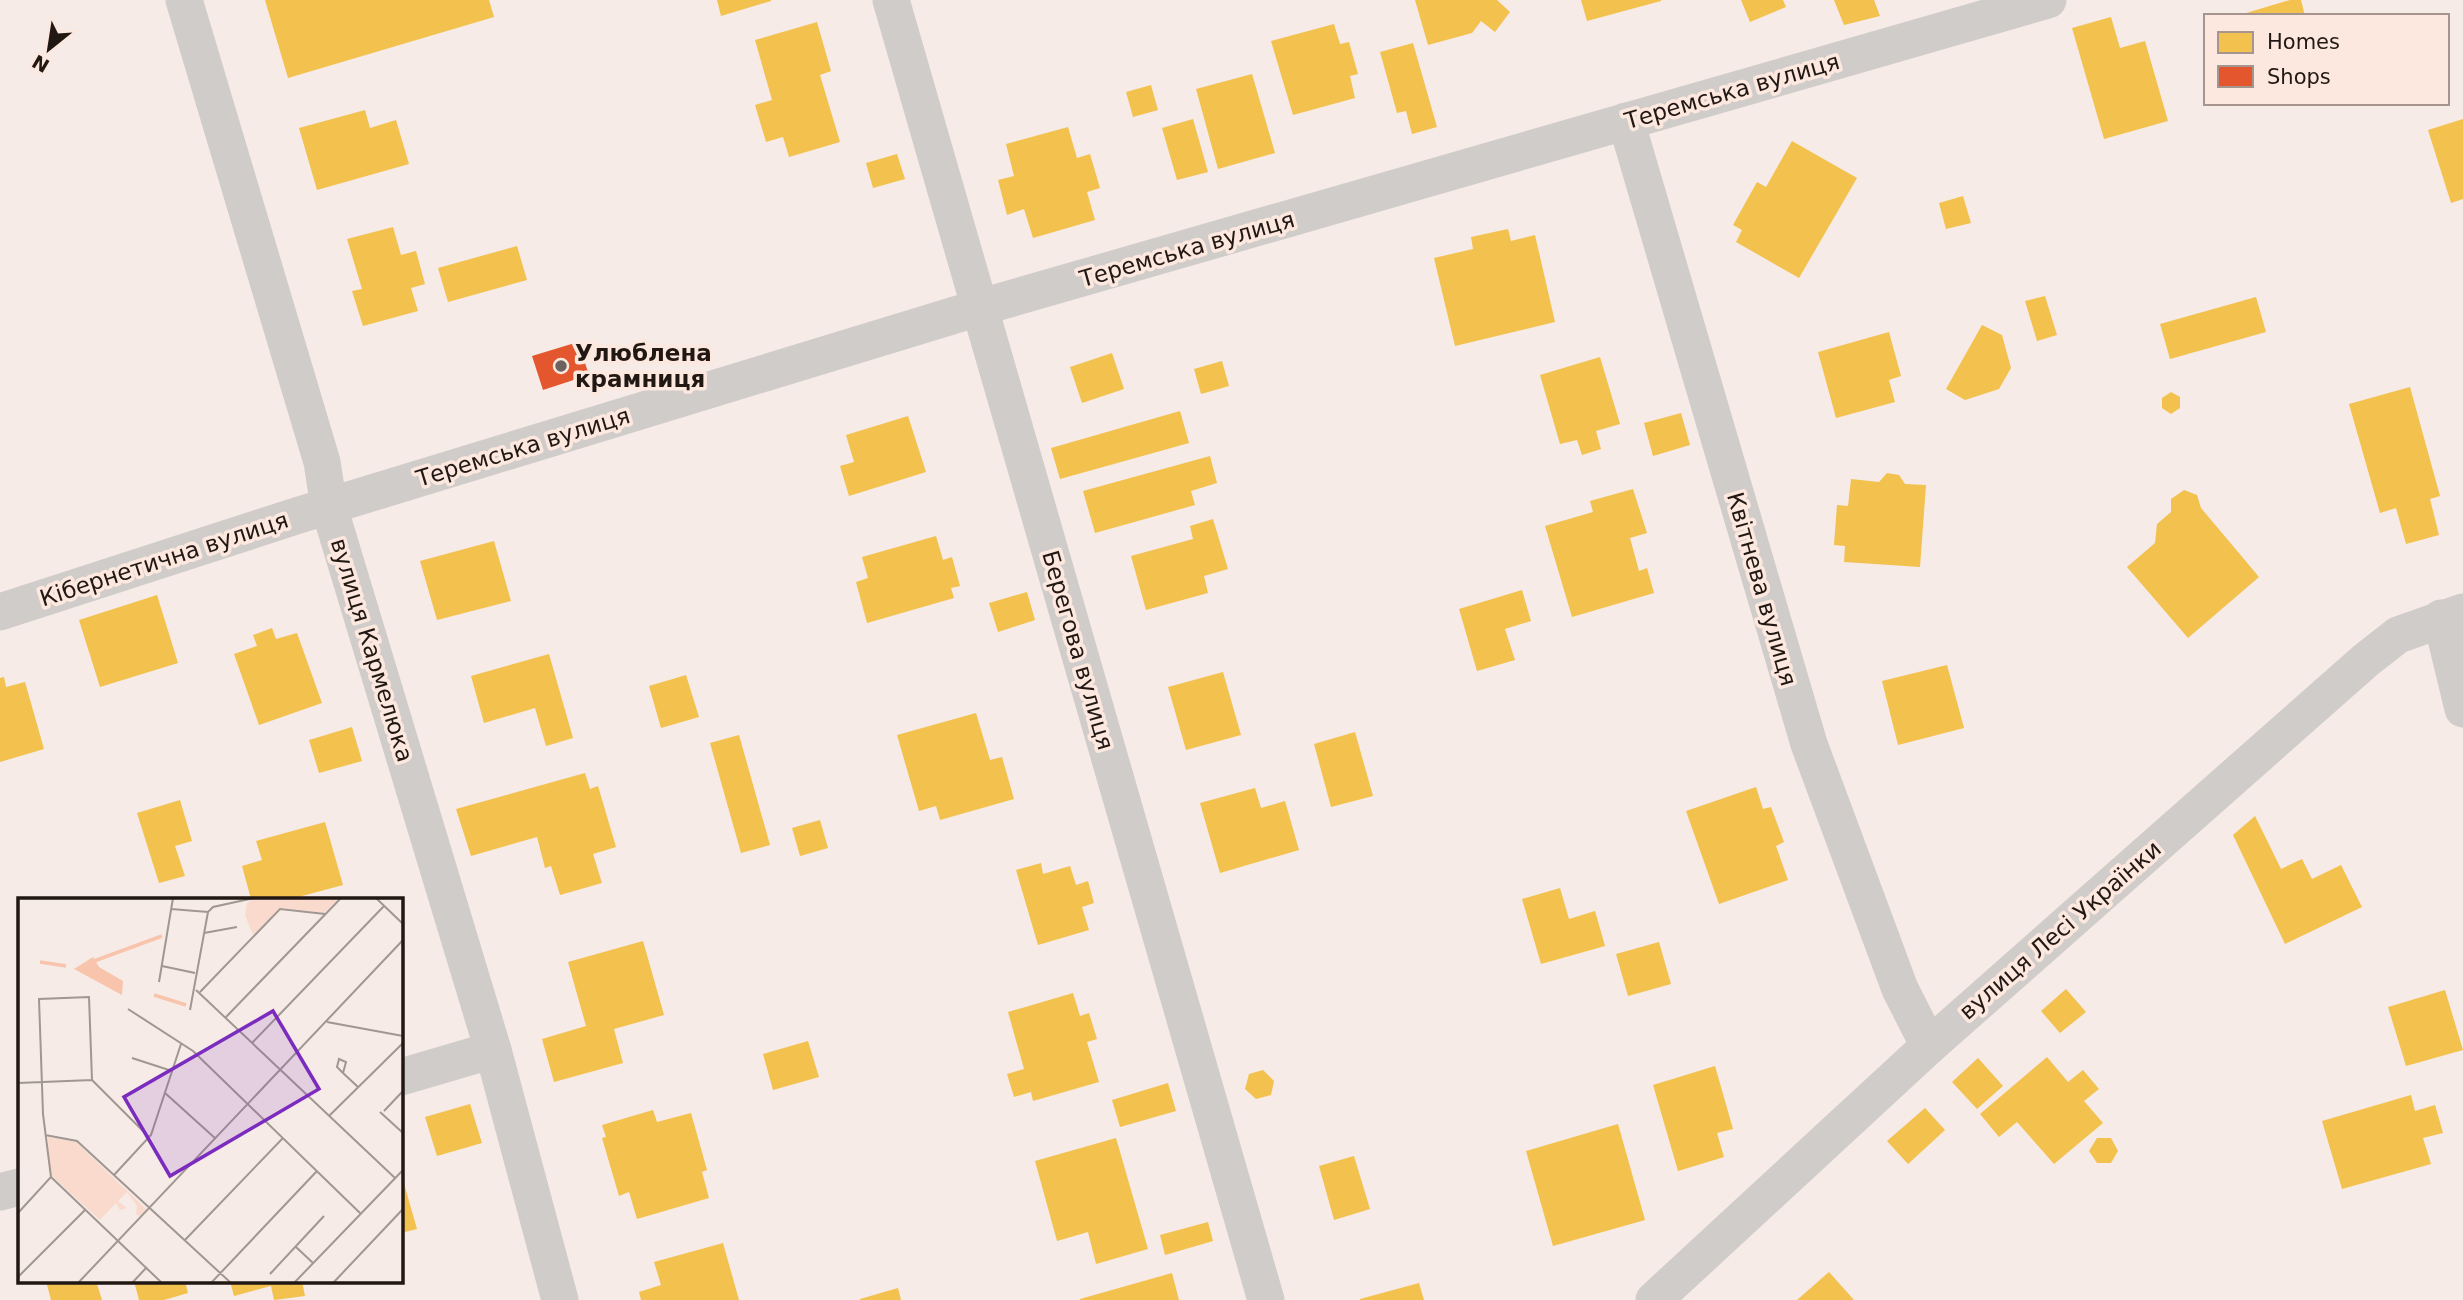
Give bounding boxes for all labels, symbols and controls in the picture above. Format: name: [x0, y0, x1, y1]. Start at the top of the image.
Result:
north arrow: [14, 14, 84, 84]
legend: [2204, 14, 2449, 105]
text: Homes: [2267, 30, 2340, 54]
street label: Теремська вулиця: [1621, 48, 1842, 134]
text: N: [28, 50, 53, 77]
text: Shops: [2267, 65, 2331, 89]
street label: Теремська вулиця: [1076, 206, 1297, 292]
place label: Улюблена крамниця: [575, 340, 712, 392]
marker: Улюблена крамниця: [553, 358, 569, 374]
street label: Теремська вулиця: [412, 402, 633, 492]
street label: Квітнева вулиця: [1722, 489, 1802, 689]
street label: Кібернетична вулиця: [37, 507, 291, 611]
street label: вулиця Кармелюка: [326, 535, 418, 765]
street label: Берегова вулиця: [1037, 547, 1119, 753]
street label: вулиця Лесі Українки: [1954, 835, 2166, 1025]
inset map: [18, 898, 402, 1282]

